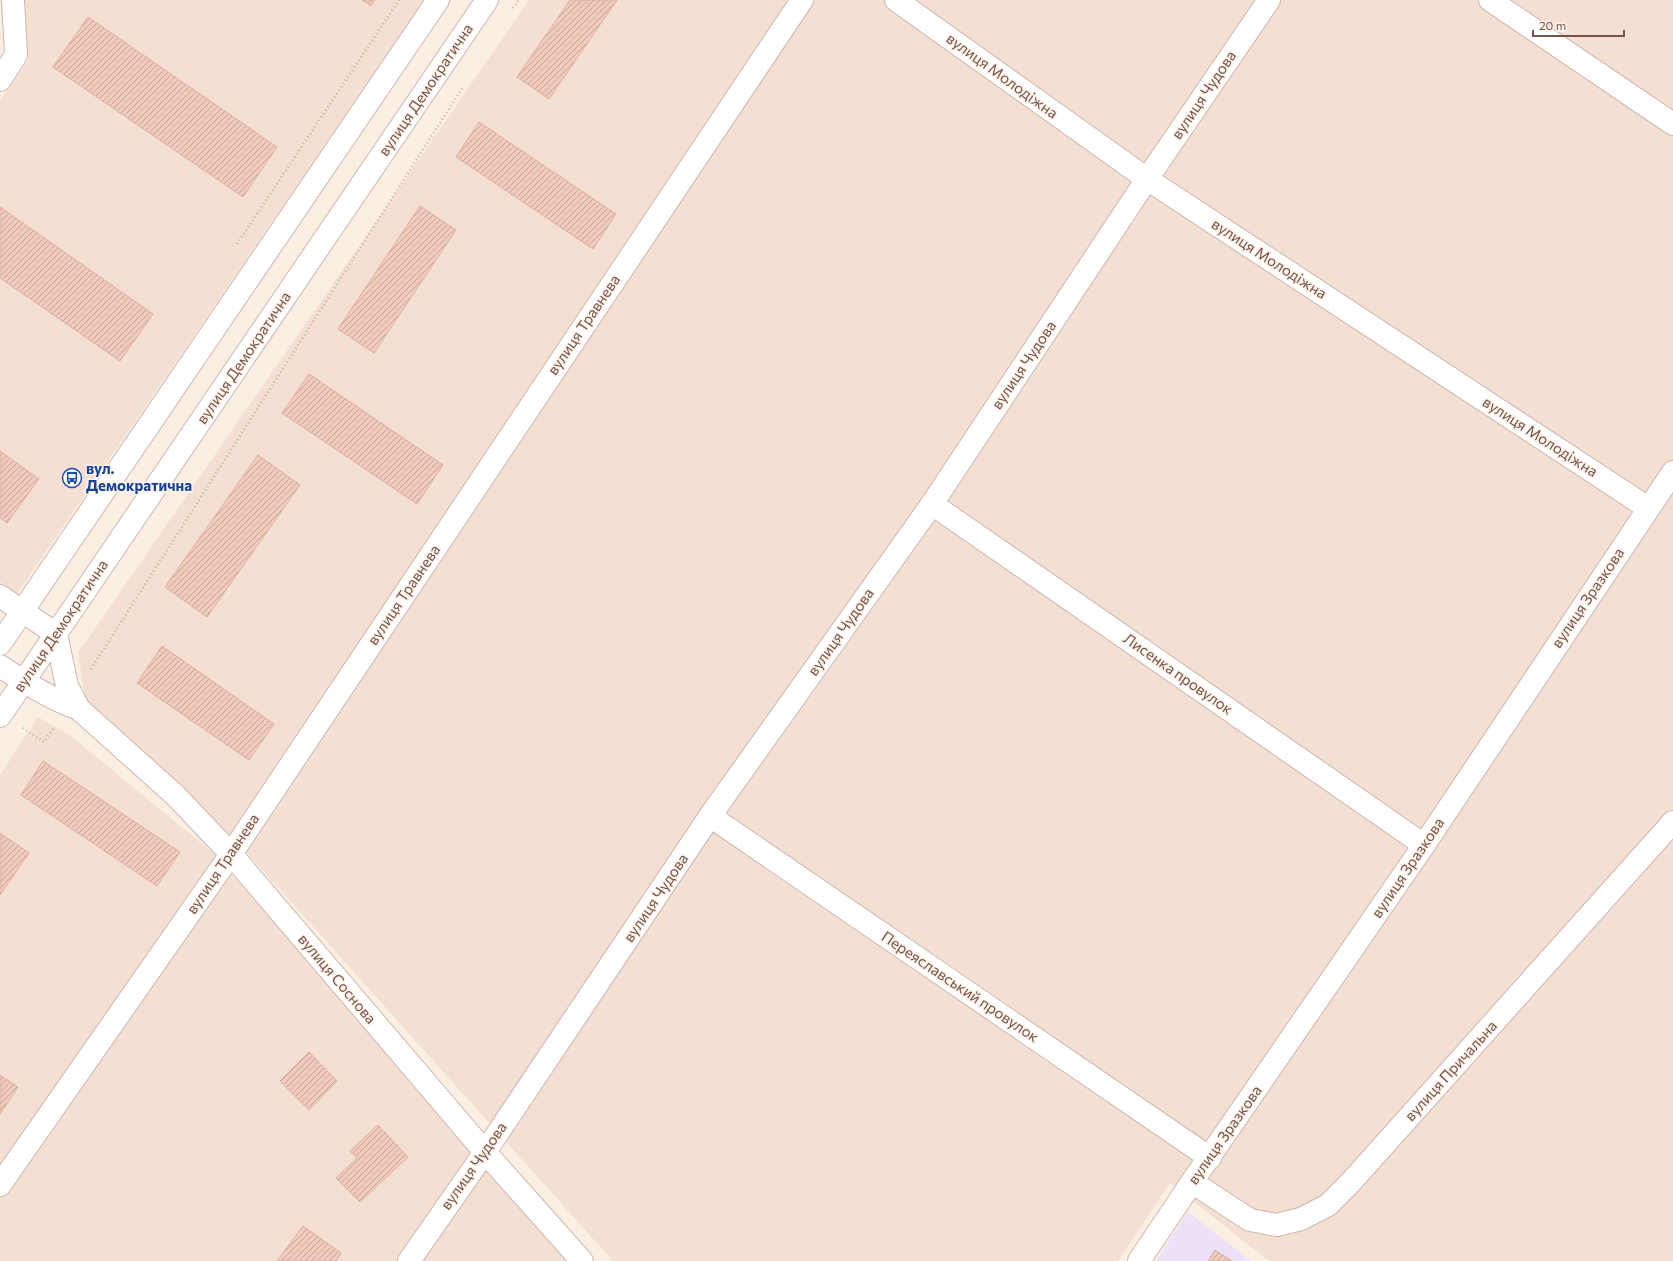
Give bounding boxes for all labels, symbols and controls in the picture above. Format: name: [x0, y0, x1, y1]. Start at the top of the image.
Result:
scale bar: [1533, 12, 1624, 38]
text: 20 m: [1539, 18, 1566, 32]
street label: вулиця Демократична: [374, 20, 476, 159]
street label: вулиця Молодіжна: [943, 29, 1062, 122]
street label: вулиця Чудова: [1167, 47, 1239, 142]
street label: вулиця Молодіжна: [1209, 214, 1330, 302]
street label: вулиця Травнева: [543, 271, 623, 378]
street label: вулиця Демократична: [192, 288, 294, 427]
street label: вулиця Чудова: [987, 317, 1059, 412]
street label: вулиця Молодіжна: [1480, 392, 1601, 480]
place label: вул. Демократична: [86, 459, 192, 494]
bus stop icon: вул. Демократична: [61, 467, 83, 489]
street label: вулиця Травнева: [363, 541, 443, 648]
street label: вулиця Зразкова: [1547, 544, 1627, 651]
street label: вулиця Демократична: [9, 556, 111, 695]
street label: вулиця Чудова: [803, 584, 877, 679]
street label: Лисенка провулок: [1120, 629, 1237, 718]
street label: вулиця Травнева: [182, 810, 262, 917]
street label: вулиця Зразкова: [1367, 814, 1447, 921]
street label: вулиця Чудова: [619, 850, 691, 945]
street label: Переяславський провулок: [878, 927, 1043, 1046]
street label: вулиця Соснова: [295, 930, 381, 1027]
street label: вулиця Причальна: [1400, 1016, 1500, 1124]
street label: вулиця Зразкова: [1183, 1081, 1265, 1187]
street label: вулиця Чудова: [436, 1118, 510, 1213]

